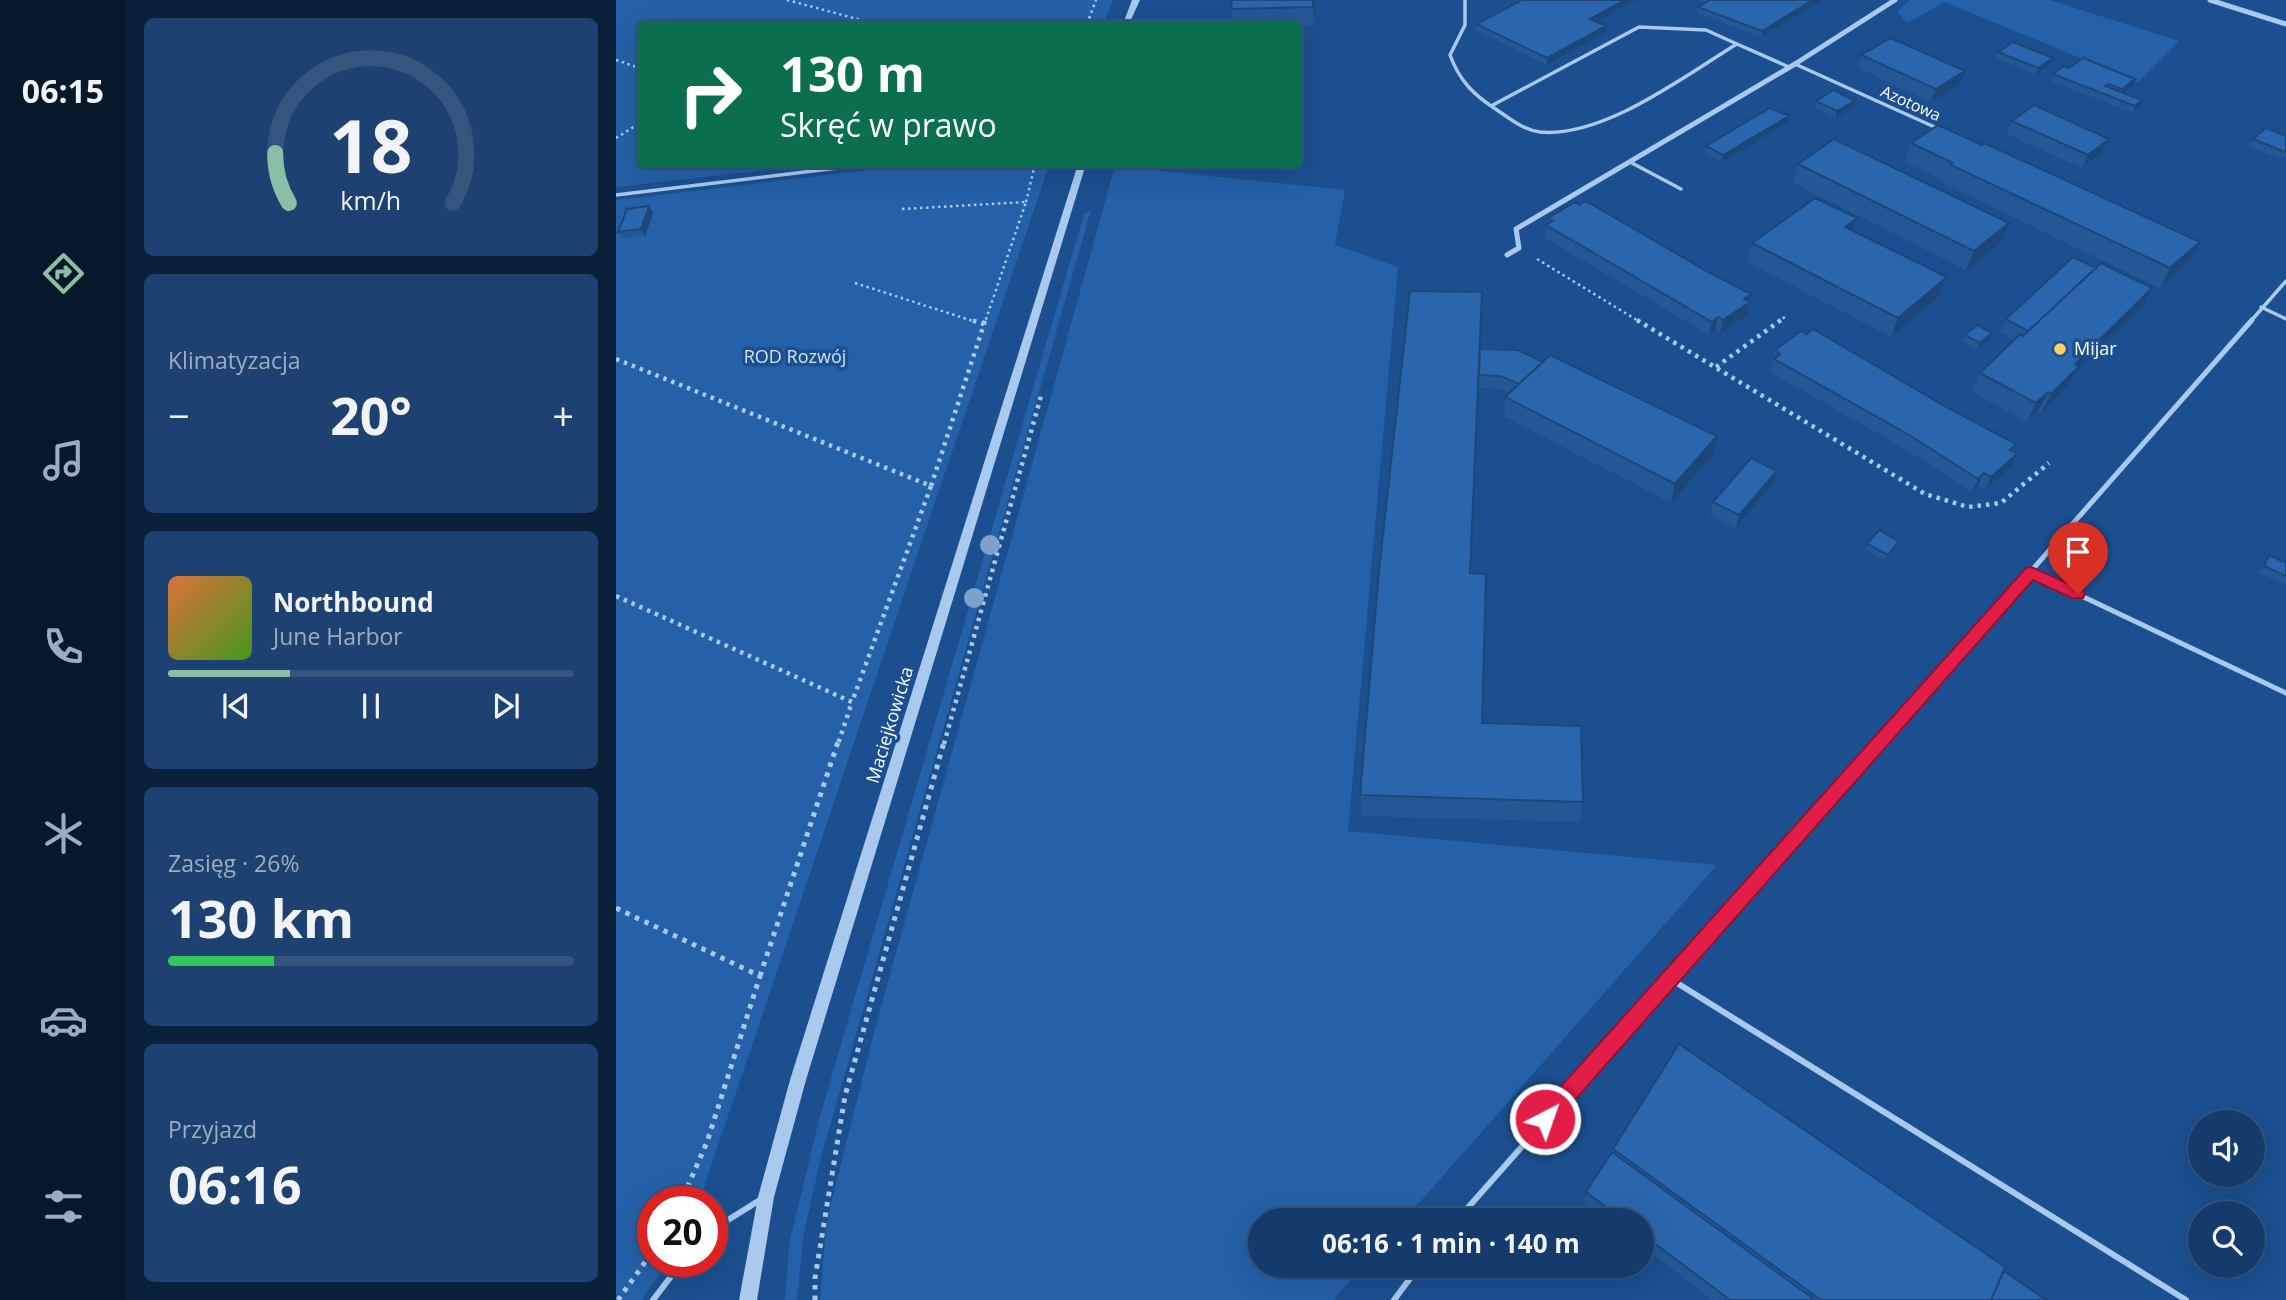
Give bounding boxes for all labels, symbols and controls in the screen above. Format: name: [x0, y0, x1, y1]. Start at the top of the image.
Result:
text: 130 m: [780, 40, 925, 106]
icon: right: [665, 49, 756, 140]
text: 06:15: [22, 69, 104, 112]
street label: Azotowa: [1877, 80, 1945, 126]
text: 18: [329, 96, 413, 195]
text: Skręć w prawo: [780, 103, 997, 146]
text: km/h: [341, 183, 401, 217]
icon: directions: [39, 249, 88, 298]
place label: Mijar: [2074, 336, 2117, 360]
marker: Mijar: [2052, 341, 2068, 357]
text: Klimatyzacja: [168, 344, 301, 376]
park label: ROD Rozwój: [744, 344, 846, 368]
text: 20°: [330, 379, 412, 450]
text: −: [168, 389, 190, 441]
text: +: [552, 389, 574, 441]
icon: music: [39, 436, 88, 485]
pin: [2048, 522, 2108, 594]
icon: arrive: [2059, 533, 2097, 571]
text: Northbound: [273, 584, 434, 620]
text: June Harbor: [273, 620, 403, 652]
icon: phone: [39, 622, 88, 671]
street label: Maciejkowicka: [860, 663, 918, 786]
icon: previous: [217, 687, 255, 725]
icon: pause: [352, 687, 390, 725]
icon: next: [487, 687, 525, 725]
icon: climate: [39, 809, 88, 858]
text: Zasięg · 26%: [168, 847, 299, 879]
text: 130 km: [168, 882, 354, 953]
icon: car: [39, 996, 88, 1045]
position arrow: [1508, 1082, 1582, 1156]
map controls: [2188, 1110, 2265, 1278]
button: sound: [2188, 1110, 2265, 1187]
text: Przyjazd: [168, 1113, 257, 1145]
text: 06:16: [168, 1148, 302, 1219]
icon: filters: [39, 1182, 88, 1231]
speed limit sign: 20: [637, 1186, 728, 1277]
button: search: [2188, 1201, 2265, 1278]
text: 06:16 · 1 min · 140 m: [1322, 1225, 1580, 1261]

